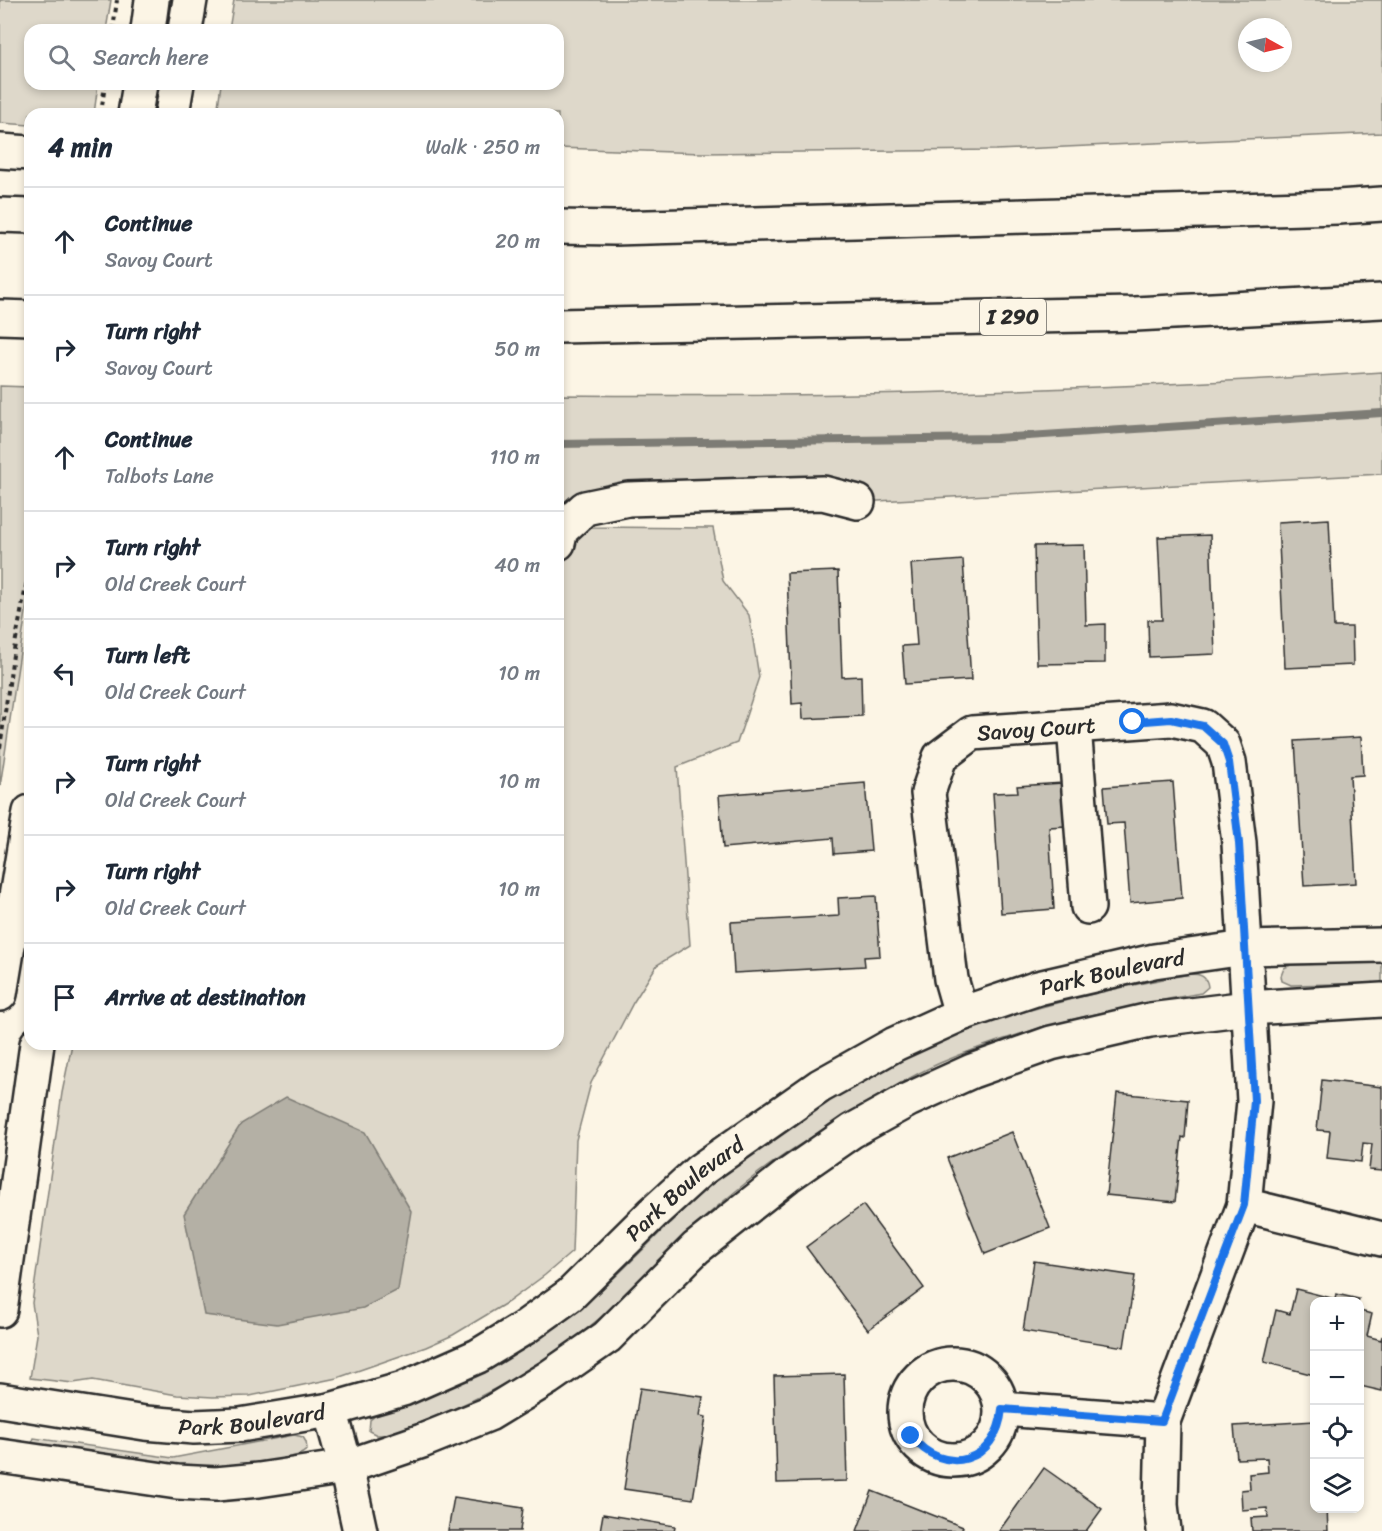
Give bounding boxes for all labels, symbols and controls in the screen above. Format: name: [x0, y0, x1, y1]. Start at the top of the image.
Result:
north arrow: [1238, 18, 1292, 72]
search box: [24, 24, 564, 90]
text: Search here: [93, 38, 209, 77]
icon: search: [45, 41, 78, 74]
text: 4 min: [48, 124, 112, 170]
text: Walk · 250 m: [426, 130, 540, 165]
text: Continue: [105, 204, 193, 243]
text: 20 m: [495, 224, 540, 259]
icon: ahead: [48, 225, 81, 258]
text: Savoy Court: [105, 243, 213, 278]
road number: I 290: [980, 299, 1046, 335]
text: Turn right: [105, 312, 200, 351]
text: 50 m: [495, 332, 540, 367]
icon: right: [48, 333, 81, 366]
text: Savoy Court: [105, 351, 213, 386]
text: Continue: [105, 420, 193, 459]
text: 110 m: [490, 440, 540, 475]
icon: ahead: [48, 441, 81, 474]
text: Talbots Lane: [105, 459, 214, 494]
text: Turn right: [105, 528, 200, 567]
text: 40 m: [494, 548, 540, 583]
icon: right: [48, 549, 81, 582]
text: Old Creek Court: [105, 567, 246, 602]
text: Turn left: [105, 636, 190, 675]
text: 10 m: [498, 656, 540, 691]
icon: left: [48, 657, 81, 690]
text: Old Creek Court: [105, 675, 246, 710]
street label: Savoy Court: [976, 705, 1097, 752]
route start: [1119, 708, 1145, 734]
text: Turn right: [105, 744, 200, 783]
text: 10 m: [498, 764, 540, 799]
icon: right: [48, 765, 81, 798]
text: Old Creek Court: [105, 783, 246, 818]
text: Turn right: [105, 852, 200, 891]
text: 10 m: [498, 872, 540, 907]
icon: right: [48, 873, 81, 906]
text: Old Creek Court: [105, 891, 246, 926]
street label: Park Boulevard: [1036, 937, 1188, 1007]
text: Arrive at destination: [105, 978, 306, 1017]
icon: arrive: [48, 981, 81, 1014]
street label: Park Boulevard: [615, 1125, 753, 1251]
map controls: [1310, 1297, 1364, 1513]
button: +: [1310, 1297, 1364, 1351]
button: −: [1310, 1351, 1364, 1405]
street label: Park Boulevard: [177, 1391, 329, 1447]
button: locate: [1310, 1405, 1364, 1459]
route end: [897, 1422, 923, 1448]
button: layers: [1310, 1459, 1364, 1513]

